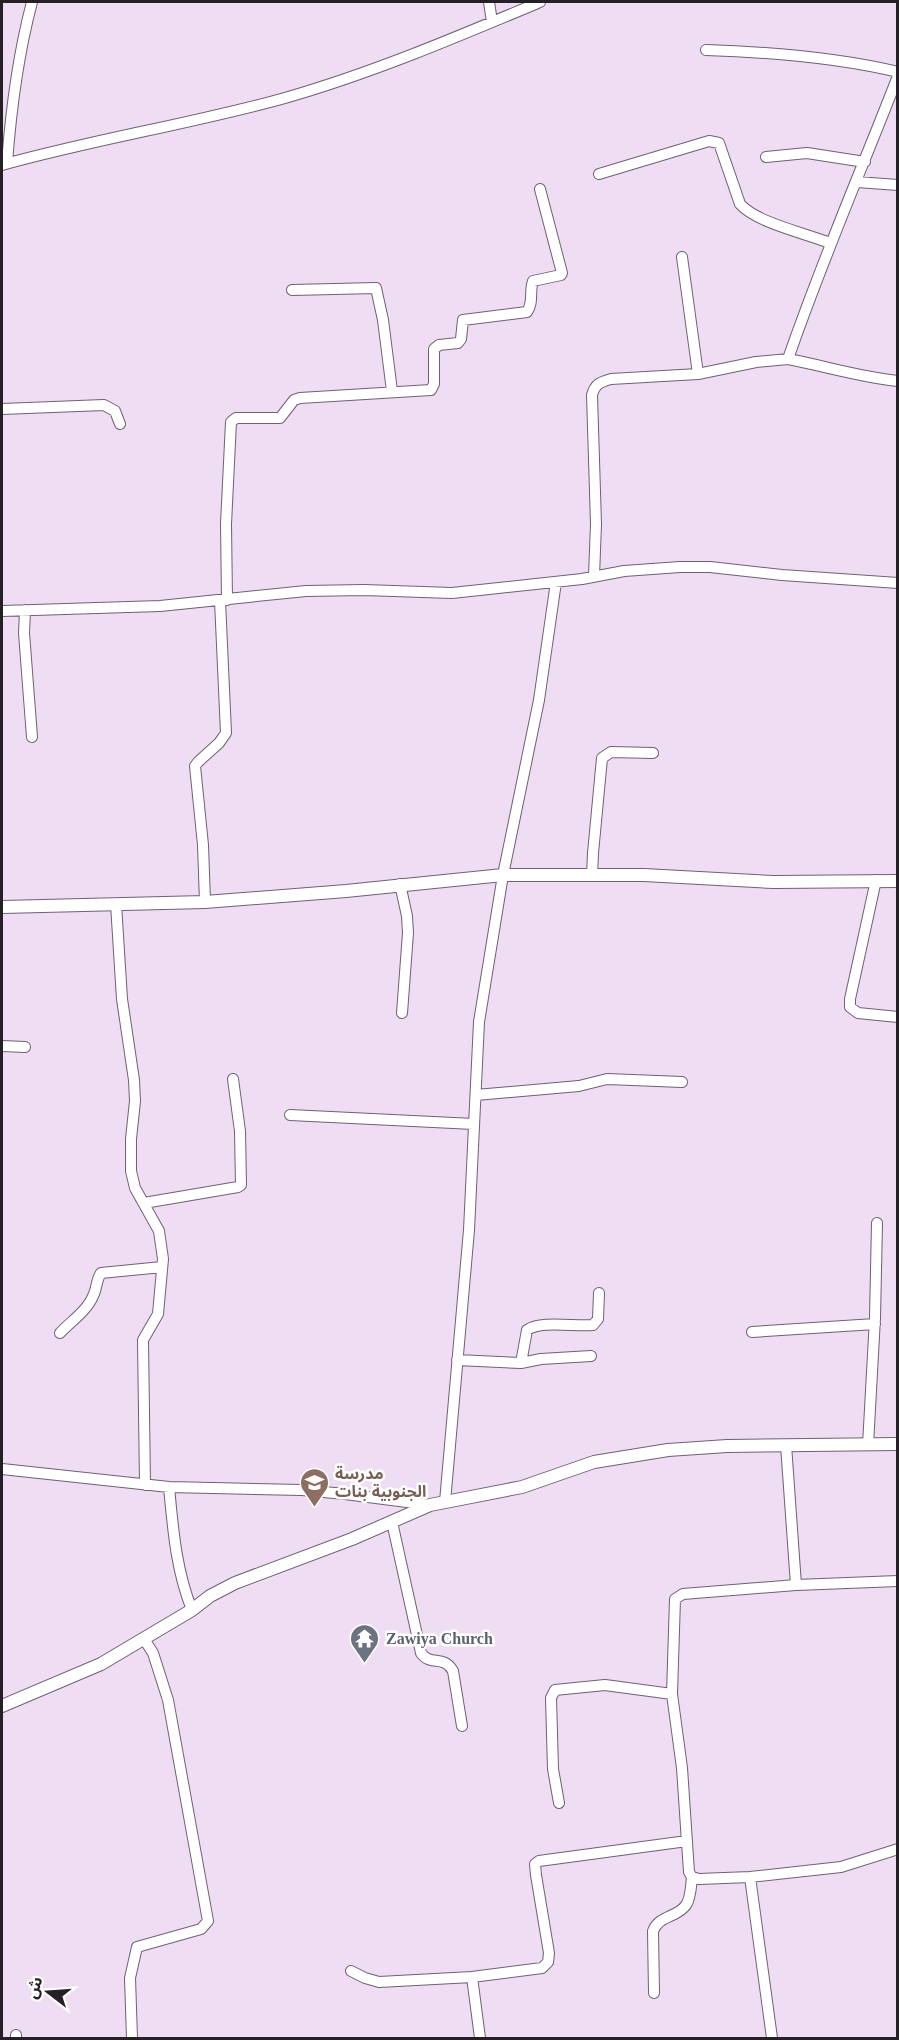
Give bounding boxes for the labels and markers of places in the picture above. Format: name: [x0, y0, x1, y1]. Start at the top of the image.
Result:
place label: مدرسة الجنوبية بنات: [335, 1465, 426, 1501]
school or university icon: مدرسة الجنوبية بنات: [298, 1466, 330, 1508]
temple icon: Zawiya Church: [349, 1622, 381, 1664]
place label: Zawiya Church: [386, 1630, 493, 1648]

